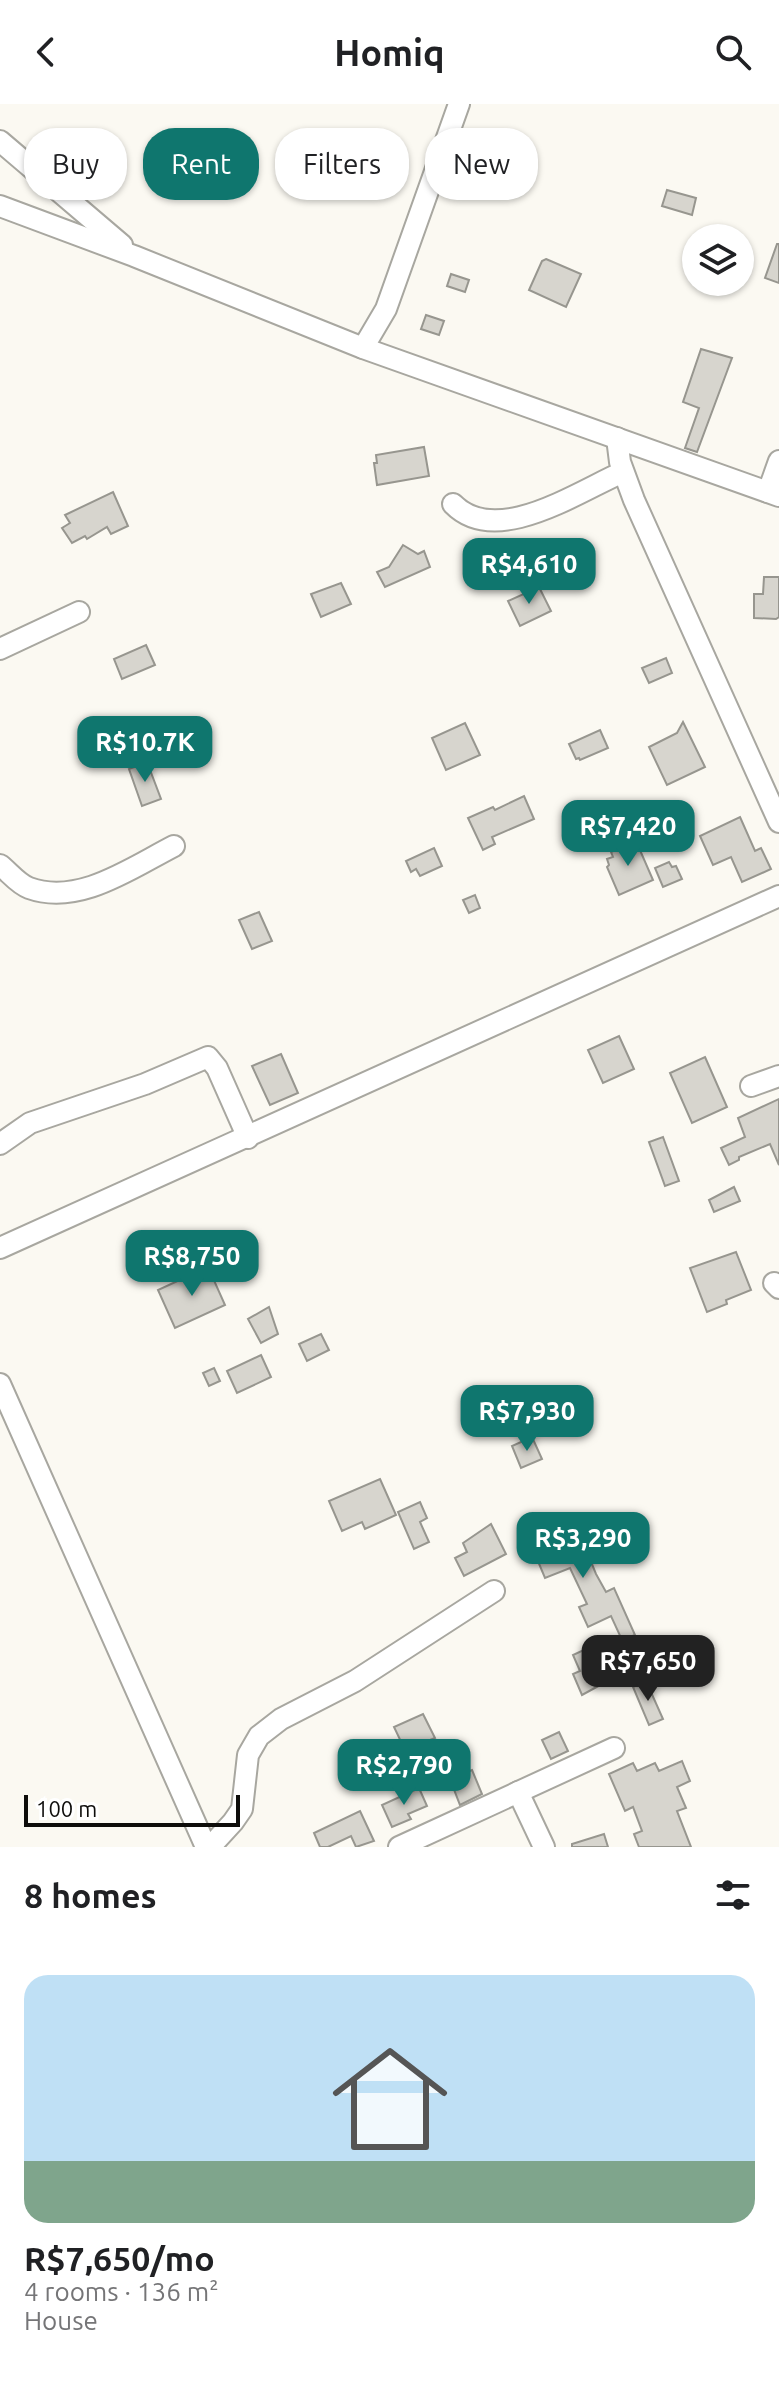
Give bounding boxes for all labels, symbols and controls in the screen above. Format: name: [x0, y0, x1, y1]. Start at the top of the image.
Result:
icon: back: [24, 30, 68, 74]
icon: search: [711, 30, 755, 74]
text: Homiq: [334, 32, 445, 73]
chip: Buy: [24, 128, 127, 200]
chip: Rent: [143, 128, 259, 200]
chip: Filters: [275, 128, 409, 200]
chip: New: [425, 128, 538, 200]
map controls: [682, 224, 754, 296]
button: layers: [682, 224, 754, 296]
pin: R$4,610: [455, 538, 603, 606]
text: R$4,610: [481, 549, 577, 578]
pin: R$10.7K: [71, 716, 219, 784]
text: R$10.7K: [95, 727, 195, 756]
pin: R$7,420: [554, 800, 702, 868]
text: R$7,420: [580, 811, 676, 840]
pin: R$8,750: [118, 1230, 266, 1298]
text: R$8,750: [144, 1241, 240, 1270]
pin: R$7,930: [453, 1385, 601, 1453]
text: R$7,930: [479, 1396, 575, 1425]
pin: R$3,290: [509, 1512, 657, 1580]
text: R$3,290: [535, 1523, 631, 1552]
pin: R$7,650: [574, 1635, 722, 1703]
text: R$7,650: [600, 1646, 696, 1675]
pin: R$2,790: [330, 1739, 478, 1807]
text: R$2,790: [356, 1750, 452, 1779]
scale bar: [24, 1791, 240, 1827]
text: 100 m: [36, 1796, 97, 1821]
icon: filters: [711, 1873, 755, 1917]
text: 8 homes: [24, 1876, 157, 1914]
icon: home: [318, 2027, 462, 2171]
text: R$7,650/mo: [24, 2239, 215, 2277]
text: 4 rooms · 136 m²: [24, 2277, 219, 2306]
text: House: [24, 2306, 98, 2335]

